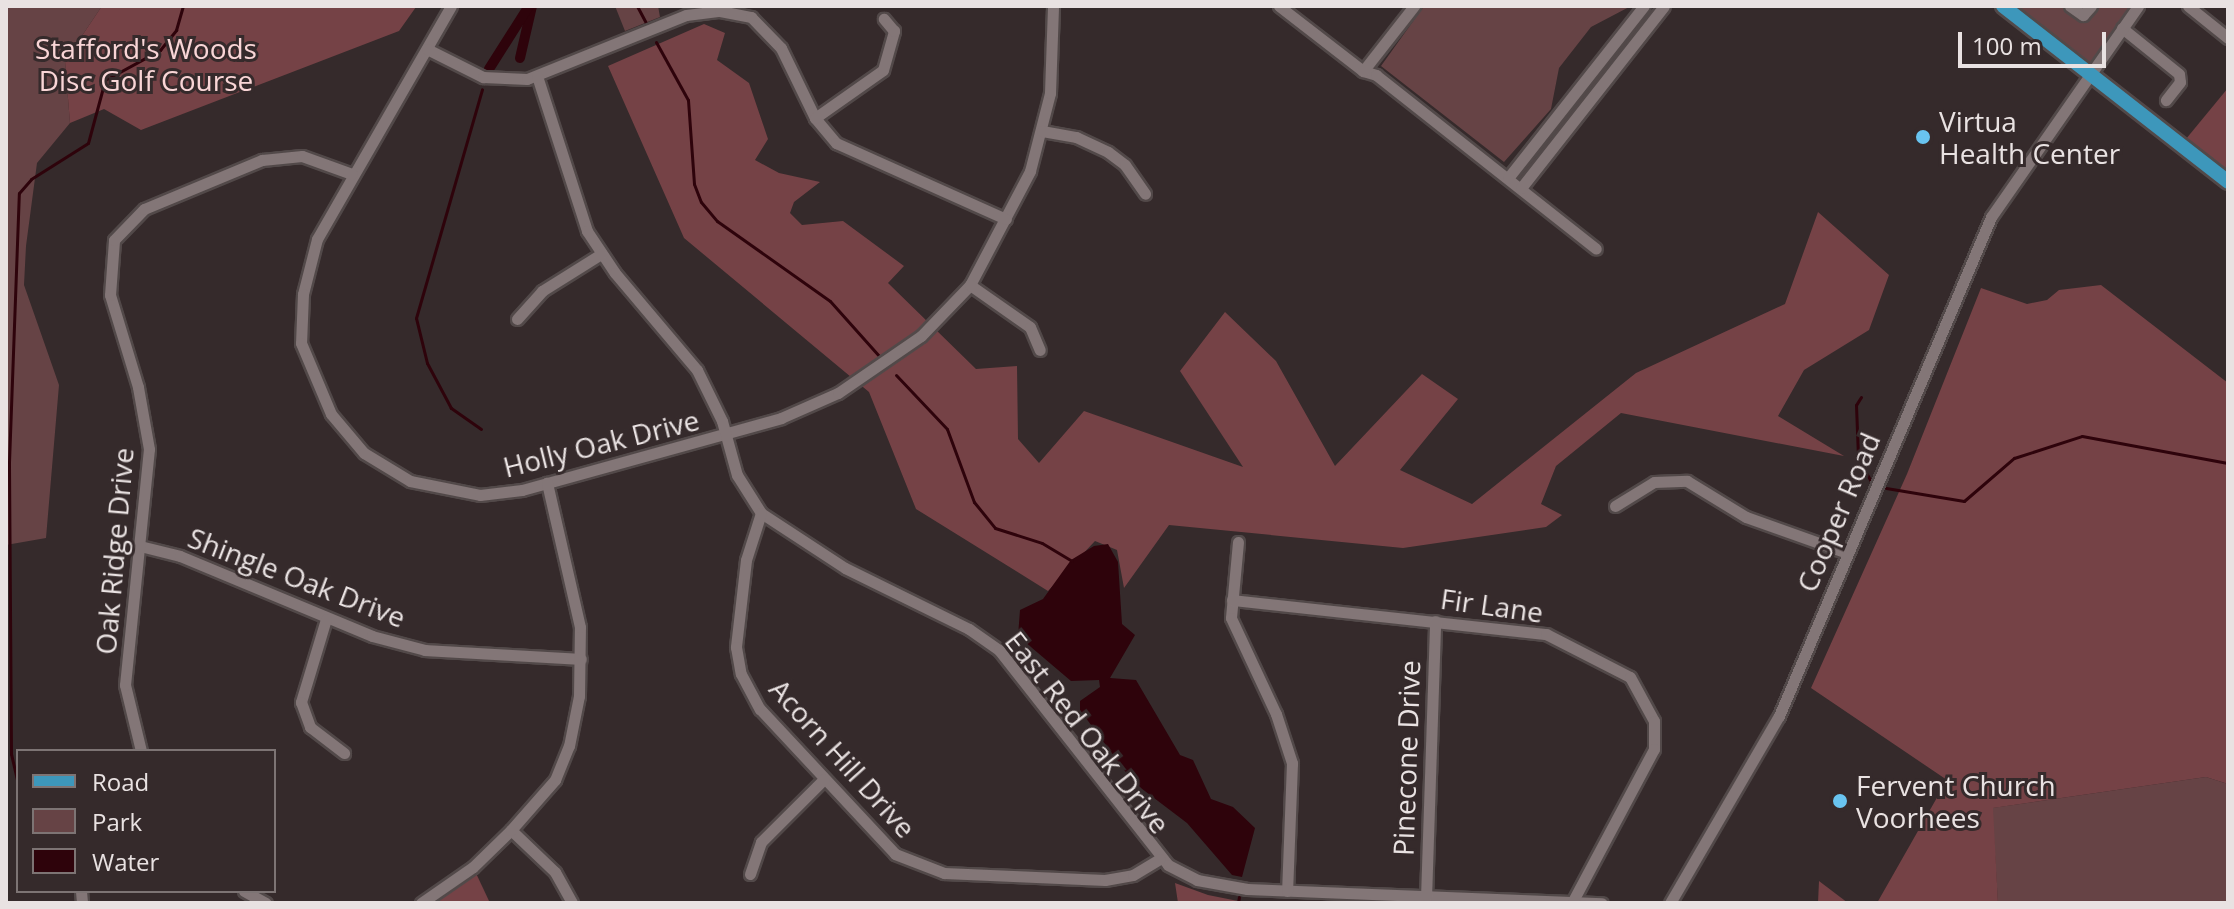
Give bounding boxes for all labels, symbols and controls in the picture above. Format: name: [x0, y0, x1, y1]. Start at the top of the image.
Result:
scale bar: [1962, 16, 2110, 66]
text: 100 m: [1972, 29, 2042, 62]
park label: Stafford's Woods Disc Golf Course: [35, 31, 257, 97]
place label: Virtua Health Center: [1939, 104, 2120, 170]
marker: Virtua Health Center: [1914, 128, 1932, 146]
street label: Holly Oak Drive: [500, 402, 702, 484]
street label: Cooper Road: [1789, 427, 1887, 597]
street label: Oak Ridge Drive: [88, 446, 140, 656]
street label: Shingle Oak Drive: [184, 520, 410, 634]
street label: Fir Lane: [1439, 581, 1545, 629]
street label: East Red Oak Drive: [999, 624, 1177, 840]
street label: Pinecone Drive: [1386, 660, 1426, 856]
street label: Acorn Hill Drive: [763, 672, 923, 844]
legend: [16, 749, 276, 893]
text: Road: [92, 765, 149, 798]
place label: Fervent Church Voorhees: [1856, 768, 2056, 834]
marker: Fervent Church Voorhees: [1831, 792, 1849, 810]
text: Park: [92, 805, 142, 838]
text: Water: [92, 845, 159, 878]

